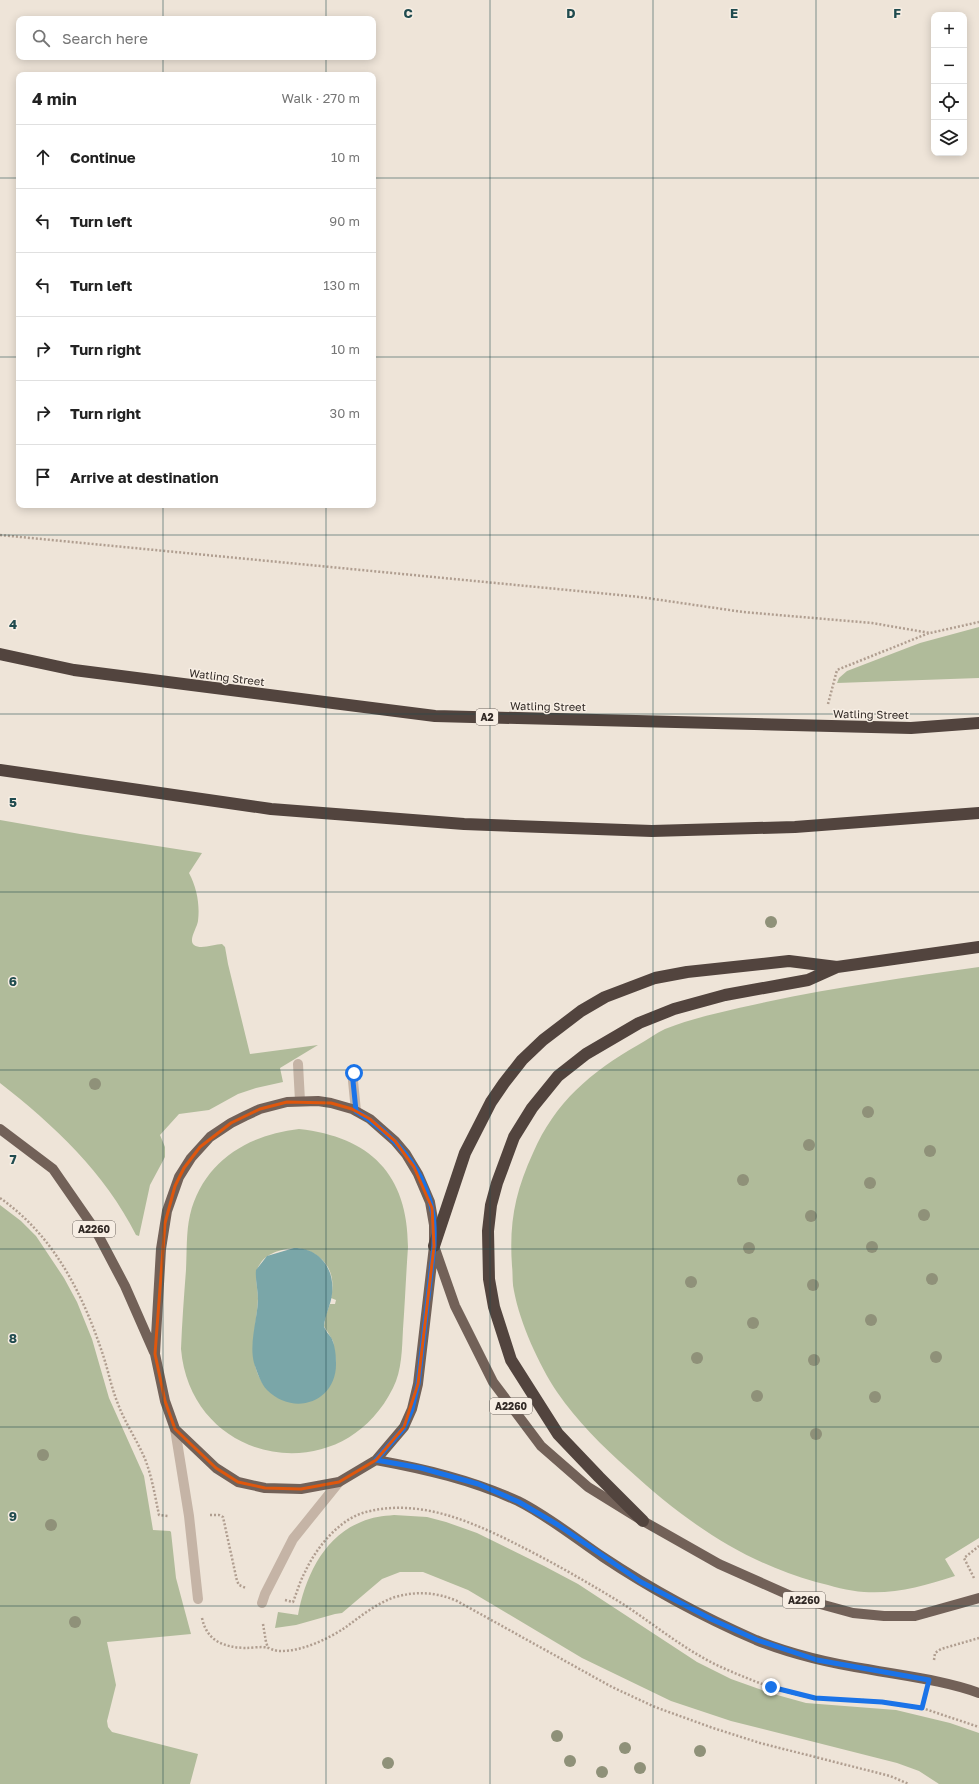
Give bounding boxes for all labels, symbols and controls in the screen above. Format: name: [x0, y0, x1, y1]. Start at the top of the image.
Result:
text: C: [403, 5, 413, 21]
text: D: [566, 5, 576, 21]
text: E: [730, 5, 738, 21]
text: F: [893, 5, 901, 21]
map controls: [931, 12, 967, 156]
button: +: [931, 12, 967, 48]
search box: [16, 16, 376, 60]
icon: search: [30, 27, 52, 49]
text: Search here: [62, 29, 148, 47]
button: −: [931, 48, 967, 84]
button: locate: [931, 84, 967, 120]
text: 4 min: [32, 88, 77, 109]
text: Walk · 270 m: [282, 90, 360, 106]
button: layers: [931, 120, 967, 156]
icon: ahead: [32, 146, 54, 168]
text: Continue: [70, 148, 136, 166]
text: 10 m: [331, 149, 360, 165]
icon: left: [32, 210, 54, 232]
text: Turn left: [70, 212, 132, 230]
text: 90 m: [329, 213, 360, 229]
icon: left: [32, 274, 54, 296]
text: Turn left: [70, 276, 132, 294]
text: 130 m: [323, 277, 360, 293]
icon: right: [32, 338, 54, 360]
text: Turn right: [70, 340, 141, 358]
text: 10 m: [331, 341, 360, 357]
icon: right: [32, 402, 54, 424]
text: Turn right: [70, 404, 141, 422]
text: 30 m: [330, 405, 360, 421]
icon: arrive: [32, 466, 54, 488]
text: Arrive at destination: [70, 468, 219, 486]
text: 4: [9, 616, 17, 632]
street label: Watling Street: [189, 666, 265, 688]
street label: Watling Street: [510, 699, 586, 713]
street label: Watling Street: [833, 707, 909, 721]
road number: A2: [476, 709, 498, 725]
text: 5: [9, 794, 17, 810]
text: 6: [9, 973, 17, 989]
route start: [345, 1064, 363, 1082]
text: 7: [9, 1151, 17, 1167]
road number: A2260: [73, 1221, 115, 1237]
text: 8: [9, 1330, 17, 1346]
road number: A2260: [490, 1398, 532, 1414]
text: 9: [9, 1508, 17, 1524]
road number: A2260: [783, 1592, 825, 1608]
route end: [762, 1678, 780, 1696]

